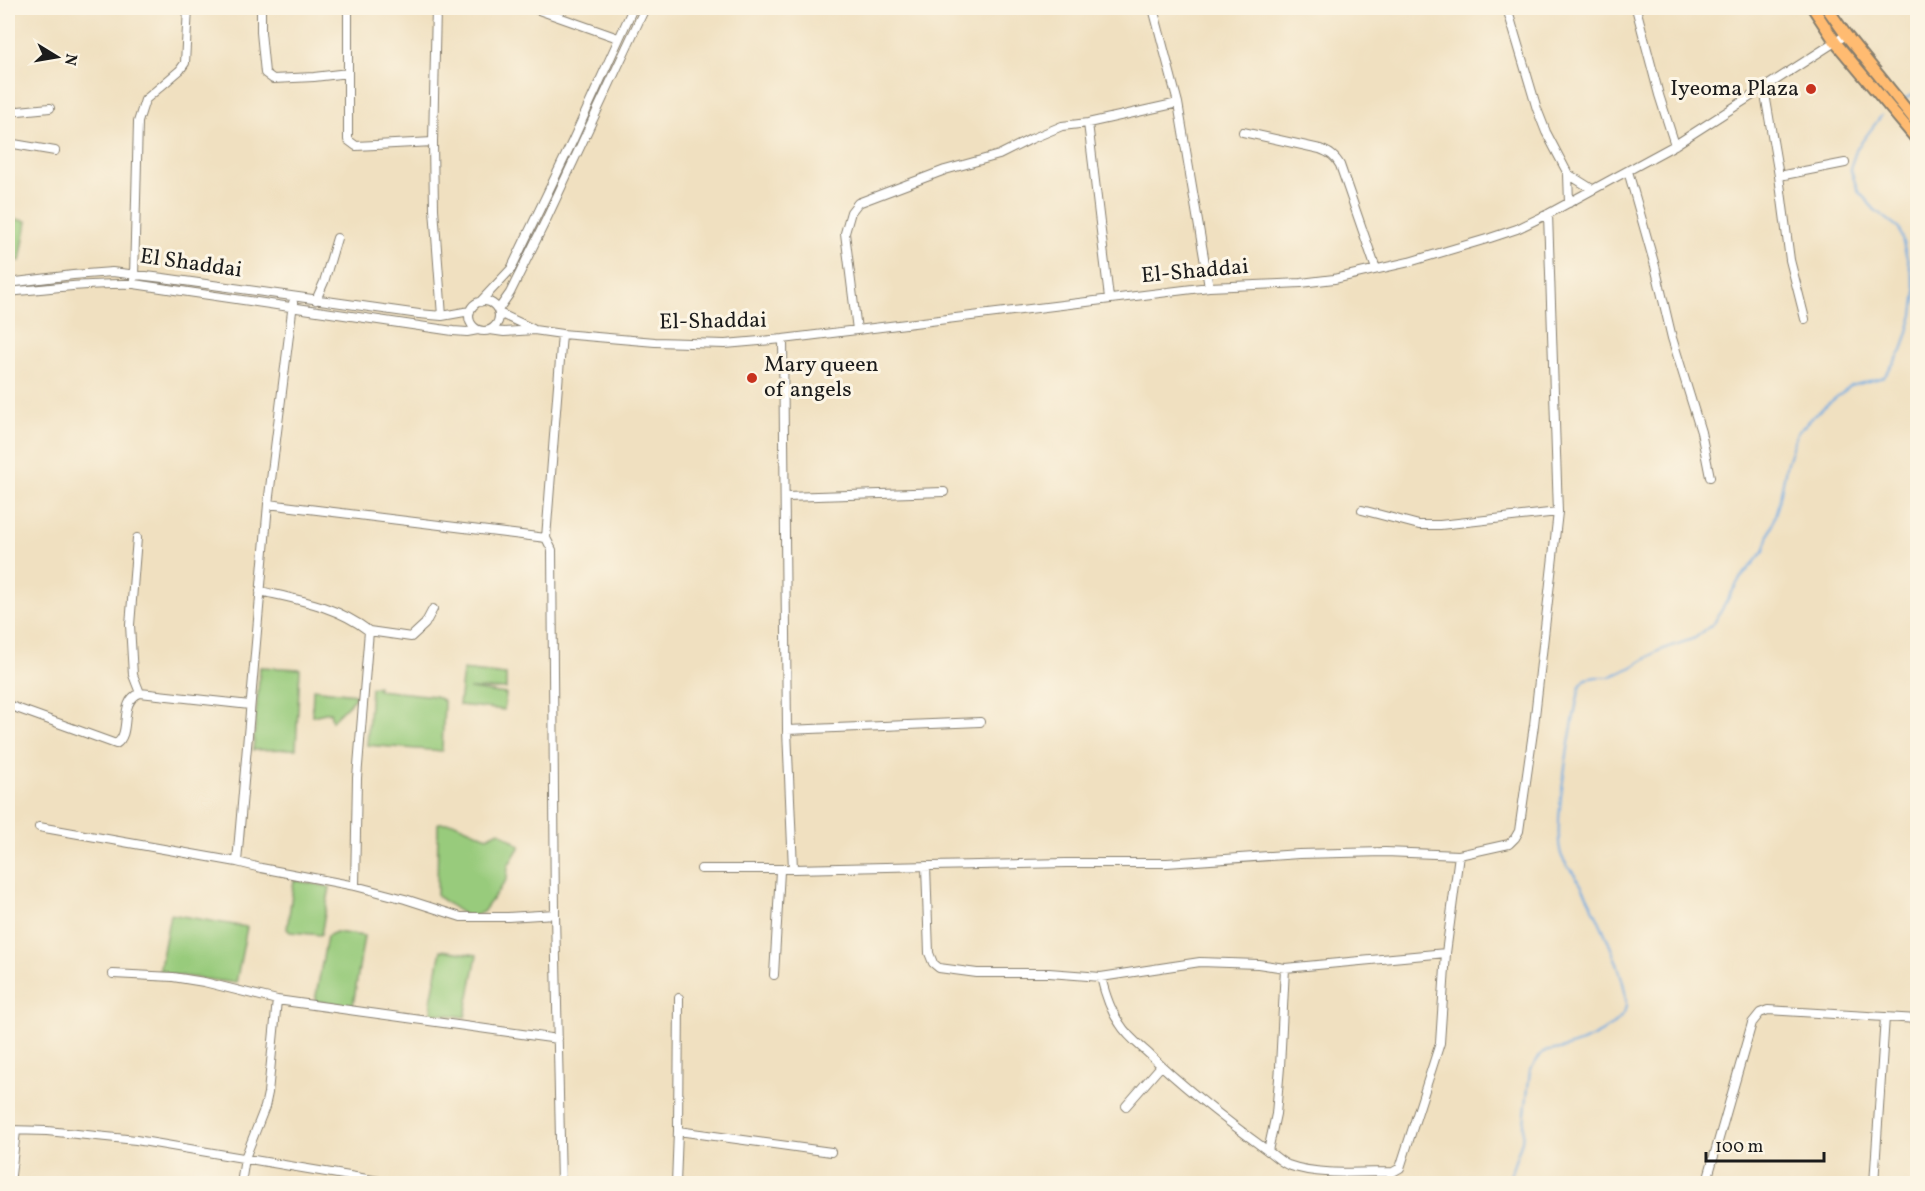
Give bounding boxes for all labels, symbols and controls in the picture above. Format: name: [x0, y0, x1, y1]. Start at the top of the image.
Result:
north arrow: [27, 27, 87, 87]
text: N: [58, 52, 82, 68]
place label: Iyeoma Plaza: [1670, 74, 1799, 105]
marker: Iyeoma Plaza: [1804, 82, 1818, 96]
street label: El Shaddai: [138, 241, 244, 287]
street label: El-Shaddai: [1140, 252, 1250, 292]
street label: El-Shaddai: [659, 306, 767, 338]
place label: Mary queen of angels: [764, 350, 879, 406]
marker: Mary queen of angels: [745, 371, 759, 385]
scale bar: [1706, 1125, 1824, 1163]
text: 100 m: [1715, 1135, 1764, 1160]

